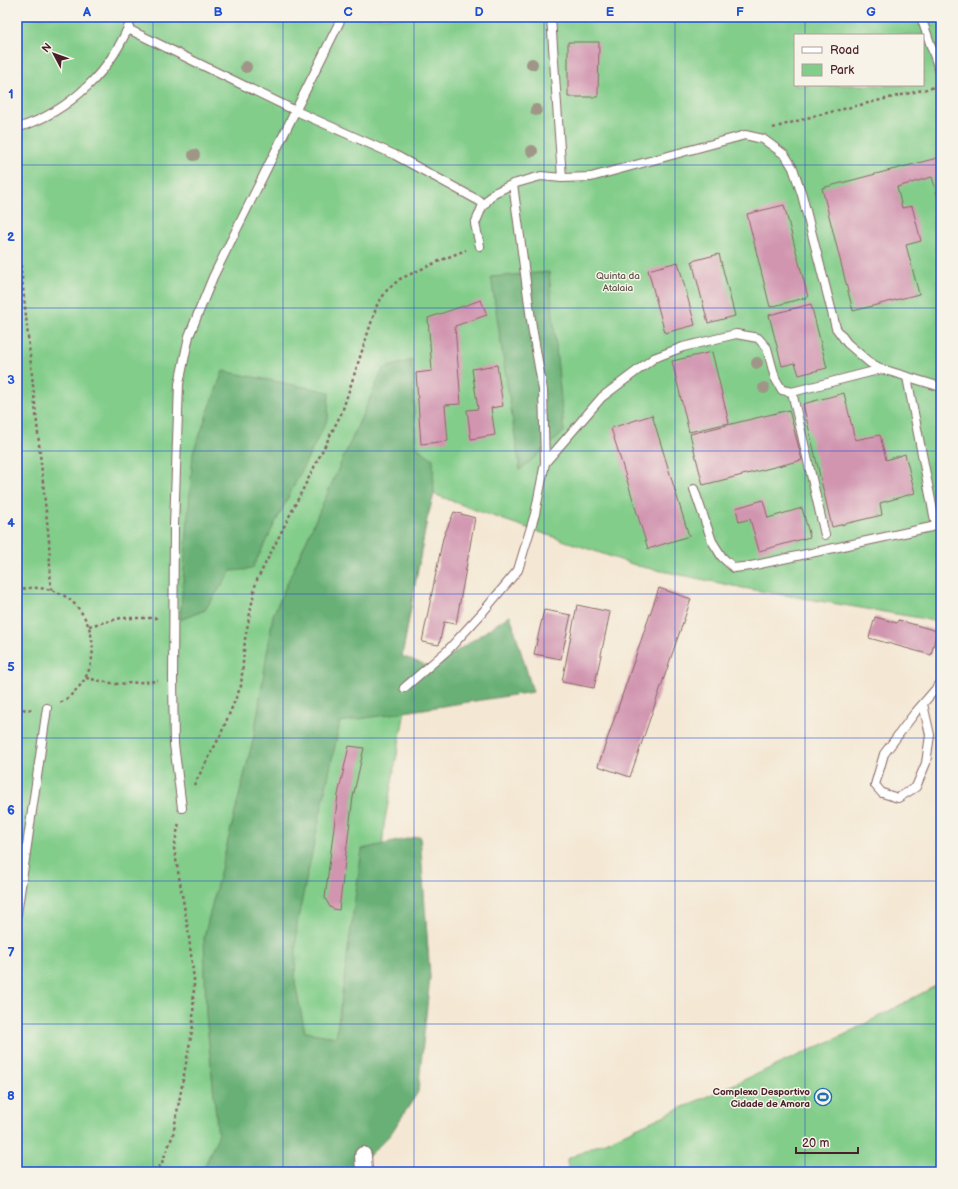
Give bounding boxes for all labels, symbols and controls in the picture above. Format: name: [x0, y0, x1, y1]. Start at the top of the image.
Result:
text: A: [82, 4, 91, 20]
text: B: [213, 4, 223, 20]
text: C: [343, 4, 353, 20]
text: D: [474, 4, 484, 20]
text: E: [606, 4, 615, 20]
text: F: [736, 4, 744, 20]
text: G: [866, 4, 876, 20]
north arrow: [34, 34, 74, 74]
legend: [794, 34, 924, 86]
text: N: [39, 40, 54, 55]
text: Road: [830, 43, 859, 58]
text: Park: [830, 63, 854, 78]
text: 1: [8, 86, 14, 102]
text: 2: [7, 229, 15, 245]
park label: Quinta da Atalaia: [596, 270, 640, 294]
text: 3: [7, 372, 15, 388]
text: 4: [7, 515, 15, 531]
text: 5: [7, 659, 15, 675]
text: 6: [7, 802, 15, 818]
text: 7: [7, 945, 15, 961]
place label: Complexo Desportivo Cidade de Amora: [713, 1086, 810, 1110]
sports icon: Complexo Desportivo Cidade de Amora: [813, 1087, 833, 1107]
text: 8: [7, 1088, 15, 1104]
scale bar: [796, 1129, 858, 1155]
text: 20 m: [802, 1136, 829, 1151]

